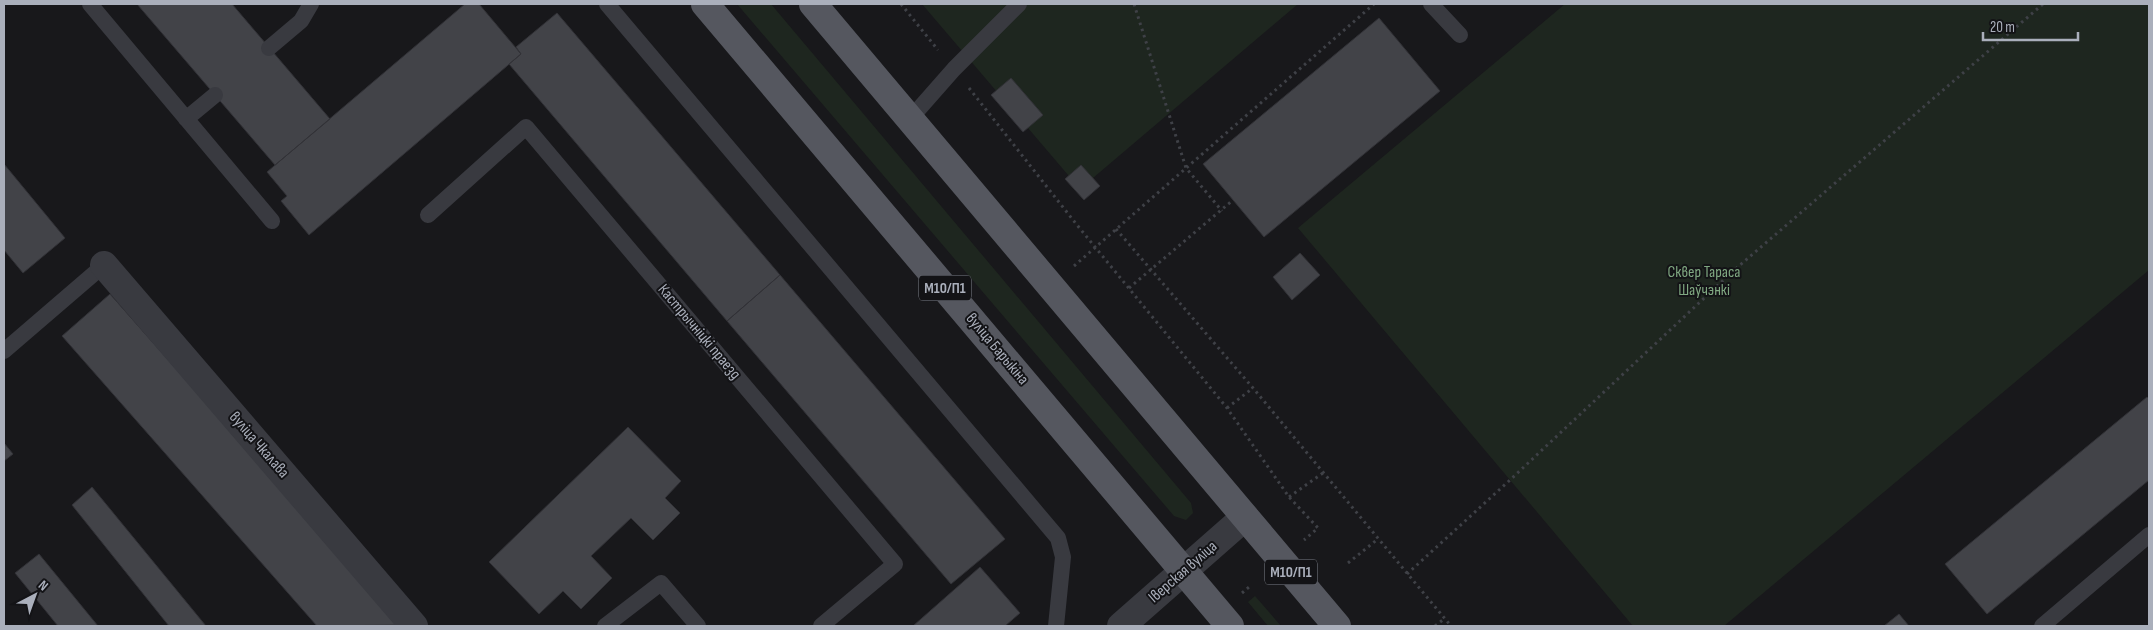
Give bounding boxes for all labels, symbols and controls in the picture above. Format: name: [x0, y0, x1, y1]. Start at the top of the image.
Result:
scale bar: [1983, 10, 2078, 42]
text: 20 m: [1990, 18, 2015, 37]
park label: Сквер Тараса Шаўчэнкі: [1668, 263, 1740, 300]
road number: М10/П1: [919, 276, 971, 300]
street label: Кастрычніцкі праезд: [654, 280, 744, 384]
street label: вуліца Барыкіна: [962, 309, 1032, 389]
street label: вуліца Чкалава: [225, 408, 293, 482]
street label: Іверская вуліца: [1145, 537, 1221, 607]
road number: М10/П1: [1265, 560, 1317, 584]
north arrow: [10, 570, 60, 620]
text: N: [35, 577, 52, 594]

